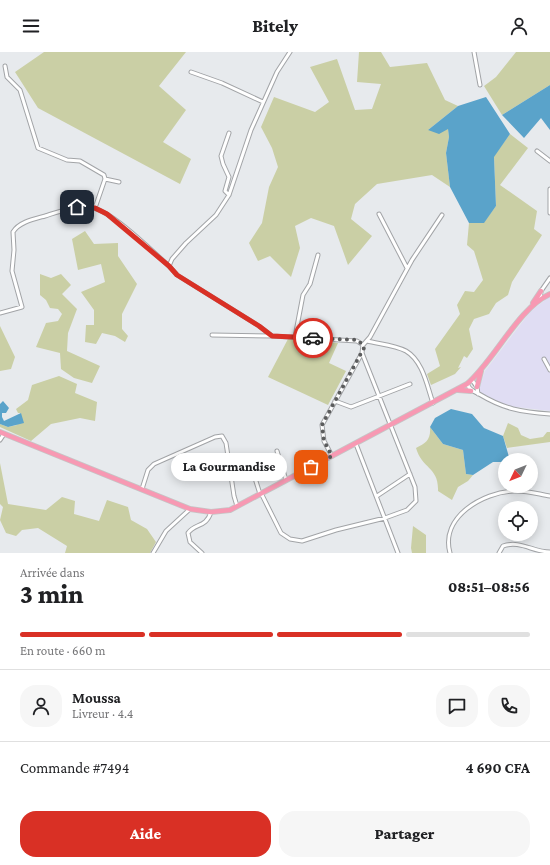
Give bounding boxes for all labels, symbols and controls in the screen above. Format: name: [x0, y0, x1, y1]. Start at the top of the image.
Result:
icon: menu: [20, 15, 42, 37]
icon: person: [508, 15, 530, 37]
text: Bitely: [252, 16, 298, 36]
pin: [60, 190, 94, 224]
icon: home: [66, 196, 88, 218]
courier: [293, 318, 333, 358]
icon: car: [302, 327, 324, 349]
pin: [294, 450, 328, 484]
callout: La Gourmandise: [171, 453, 287, 481]
north arrow: [498, 453, 538, 493]
map controls: [498, 453, 538, 541]
icon: bag: [300, 456, 322, 478]
text: La Gourmandise: [183, 459, 275, 474]
button: locate: [498, 501, 538, 541]
text: Arrivée dans: [20, 565, 85, 580]
text: 08:51–08:56: [448, 579, 530, 595]
text: 3 min: [20, 580, 83, 609]
text: En route · 660 m: [20, 643, 106, 658]
button: person: [20, 685, 62, 727]
button: chat: [436, 685, 478, 727]
button: phone: [488, 685, 530, 727]
text: Moussa: [72, 690, 121, 706]
text: Livreur · 4.4: [72, 706, 133, 721]
text: Commande #7494: [20, 760, 129, 776]
text: 4 690 CFA: [466, 760, 530, 776]
button: Aide: [20, 811, 271, 857]
button: Partager: [279, 811, 530, 857]

